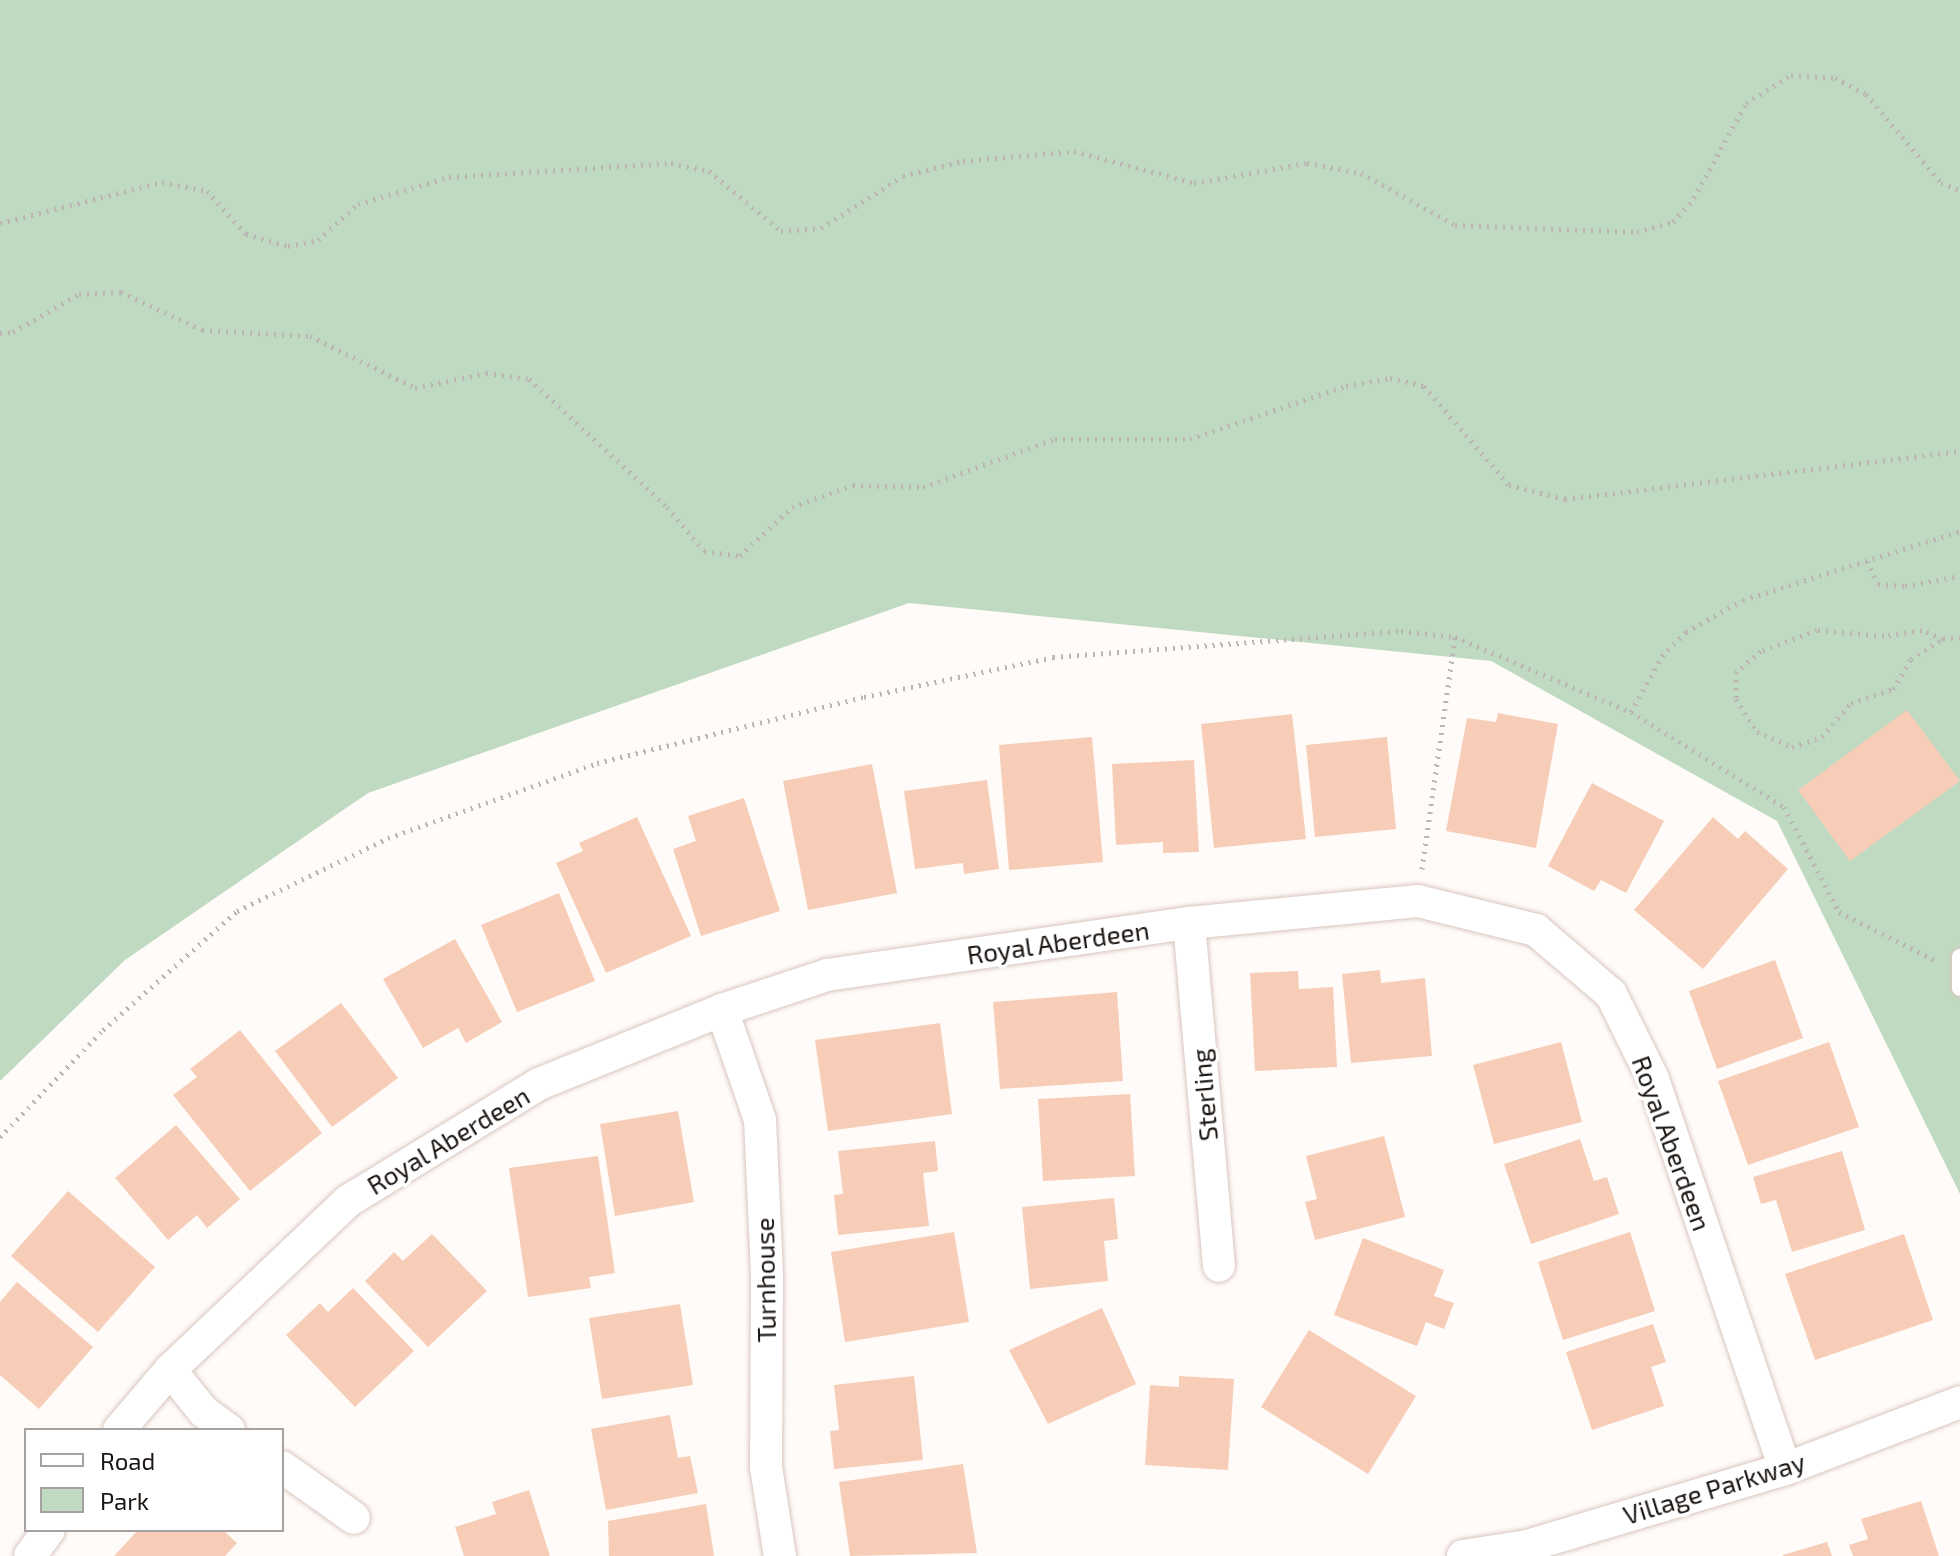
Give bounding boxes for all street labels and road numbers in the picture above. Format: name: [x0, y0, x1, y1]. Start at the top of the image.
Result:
street label: Royal Aberdeen: [964, 914, 1152, 970]
street label: Sterling: [1184, 1048, 1224, 1142]
street label: Royal Aberdeen: [1626, 1051, 1718, 1235]
street label: Royal Aberdeen: [361, 1079, 535, 1201]
street label: Turnhouse: [748, 1217, 782, 1343]
street label: Village Parkway: [1619, 1445, 1809, 1531]

